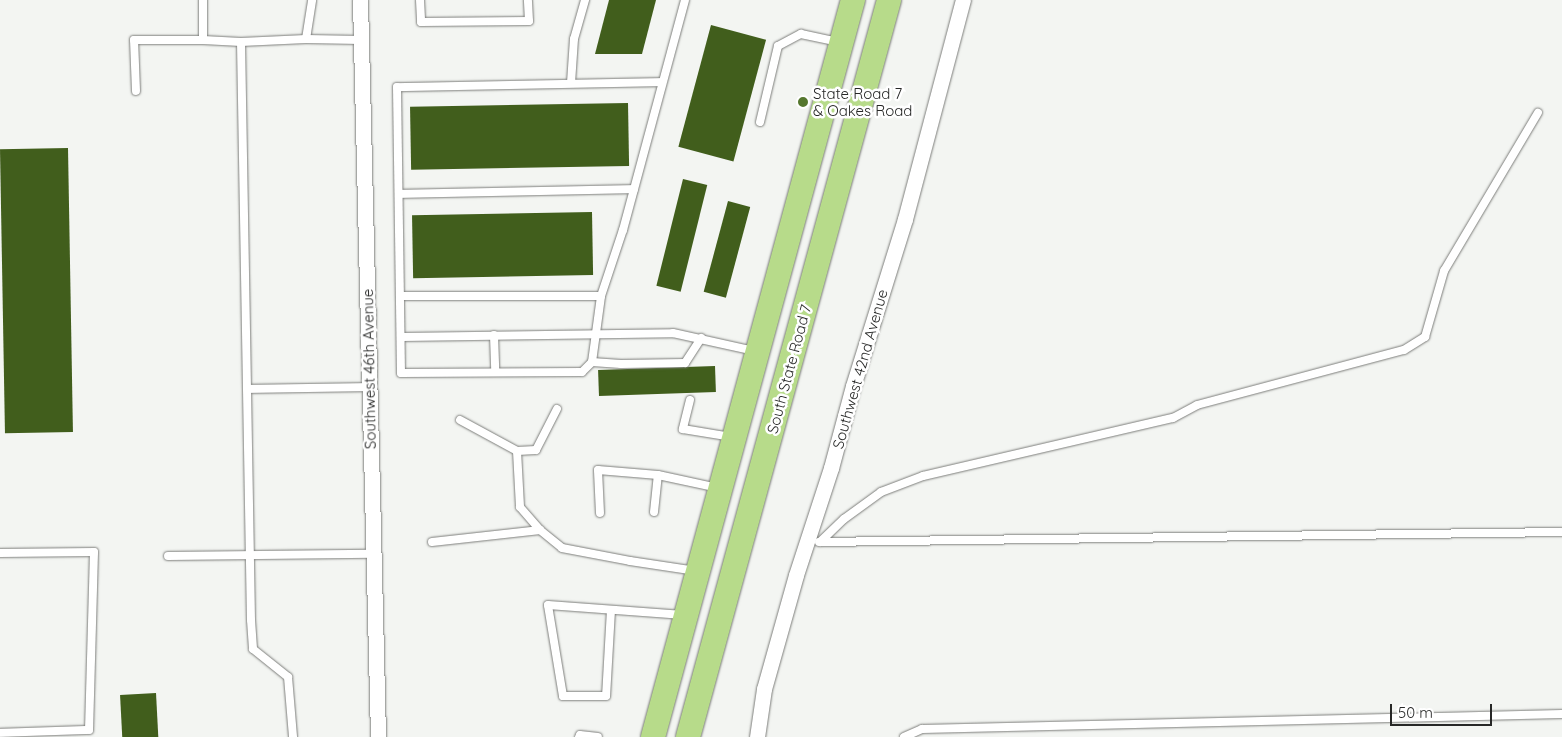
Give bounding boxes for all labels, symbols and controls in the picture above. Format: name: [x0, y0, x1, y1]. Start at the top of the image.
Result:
place label: State Road 7 & Oakes Road: [813, 84, 912, 119]
marker: State Road 7 & Oakes Road: [797, 96, 809, 108]
street label: Southwest 42nd Avenue: [829, 287, 891, 451]
street label: Southwest 46th Avenue: [359, 289, 379, 449]
street label: South State Road 7: [763, 302, 815, 436]
scale bar: [1392, 694, 1494, 726]
text: 50 m: [1398, 703, 1433, 722]

